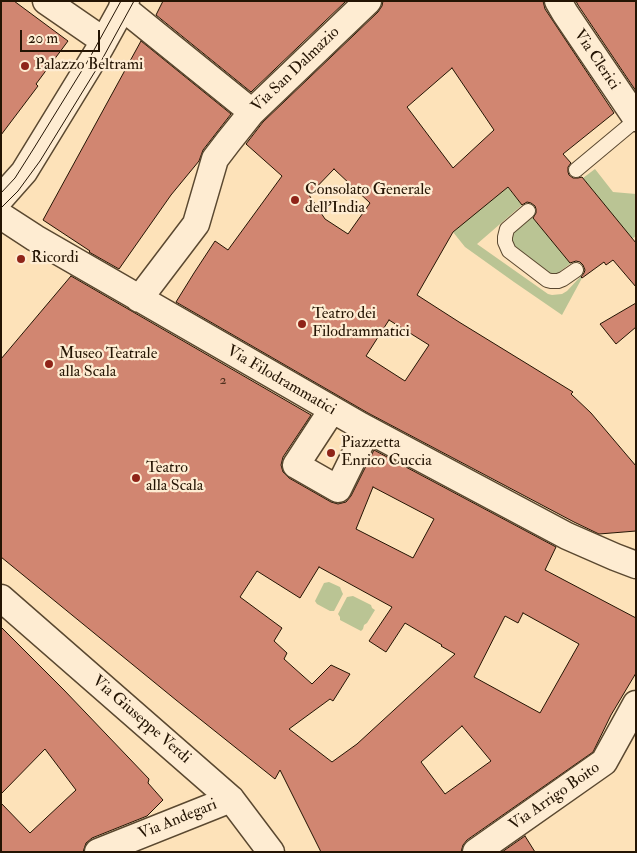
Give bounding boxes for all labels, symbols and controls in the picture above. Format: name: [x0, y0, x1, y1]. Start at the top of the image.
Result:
scale bar: [22, 20, 102, 52]
street label: Via San Dalmazio: [248, 23, 344, 117]
street label: Via Clerici: [569, 26, 623, 94]
text: 20 m: [28, 29, 58, 48]
place label: Palazzo Beltrami: [35, 56, 143, 76]
marker: Palazzo Beltrami: [19, 60, 31, 72]
place label: Consolato Generale dell'India: [305, 181, 431, 219]
marker: Consolato Generale dell'India: [289, 194, 301, 206]
place label: Ricordi: [31, 249, 79, 269]
marker: Ricordi: [15, 253, 27, 265]
place label: Teatro dei Filodrammatici: [312, 305, 410, 343]
marker: Teatro dei Filodrammatici: [296, 318, 308, 330]
street label: Via Filodrammatici: [223, 342, 339, 420]
place label: Museo Teatrale alla Scala: [59, 345, 157, 383]
marker: Museo Teatrale alla Scala: [43, 358, 55, 370]
house number: 2: [219, 373, 227, 389]
place label: Piazzetta Enrico Cuccia: [341, 434, 432, 472]
marker: Piazzetta Enrico Cuccia: [325, 447, 337, 459]
place label: Teatro alla Scala: [146, 459, 203, 497]
marker: Teatro alla Scala: [130, 472, 142, 484]
street label: Via Giuseppe Verdi: [88, 672, 194, 768]
street label: Via Arrigo Boito: [506, 759, 604, 835]
street label: Via Andegari: [136, 796, 220, 844]

